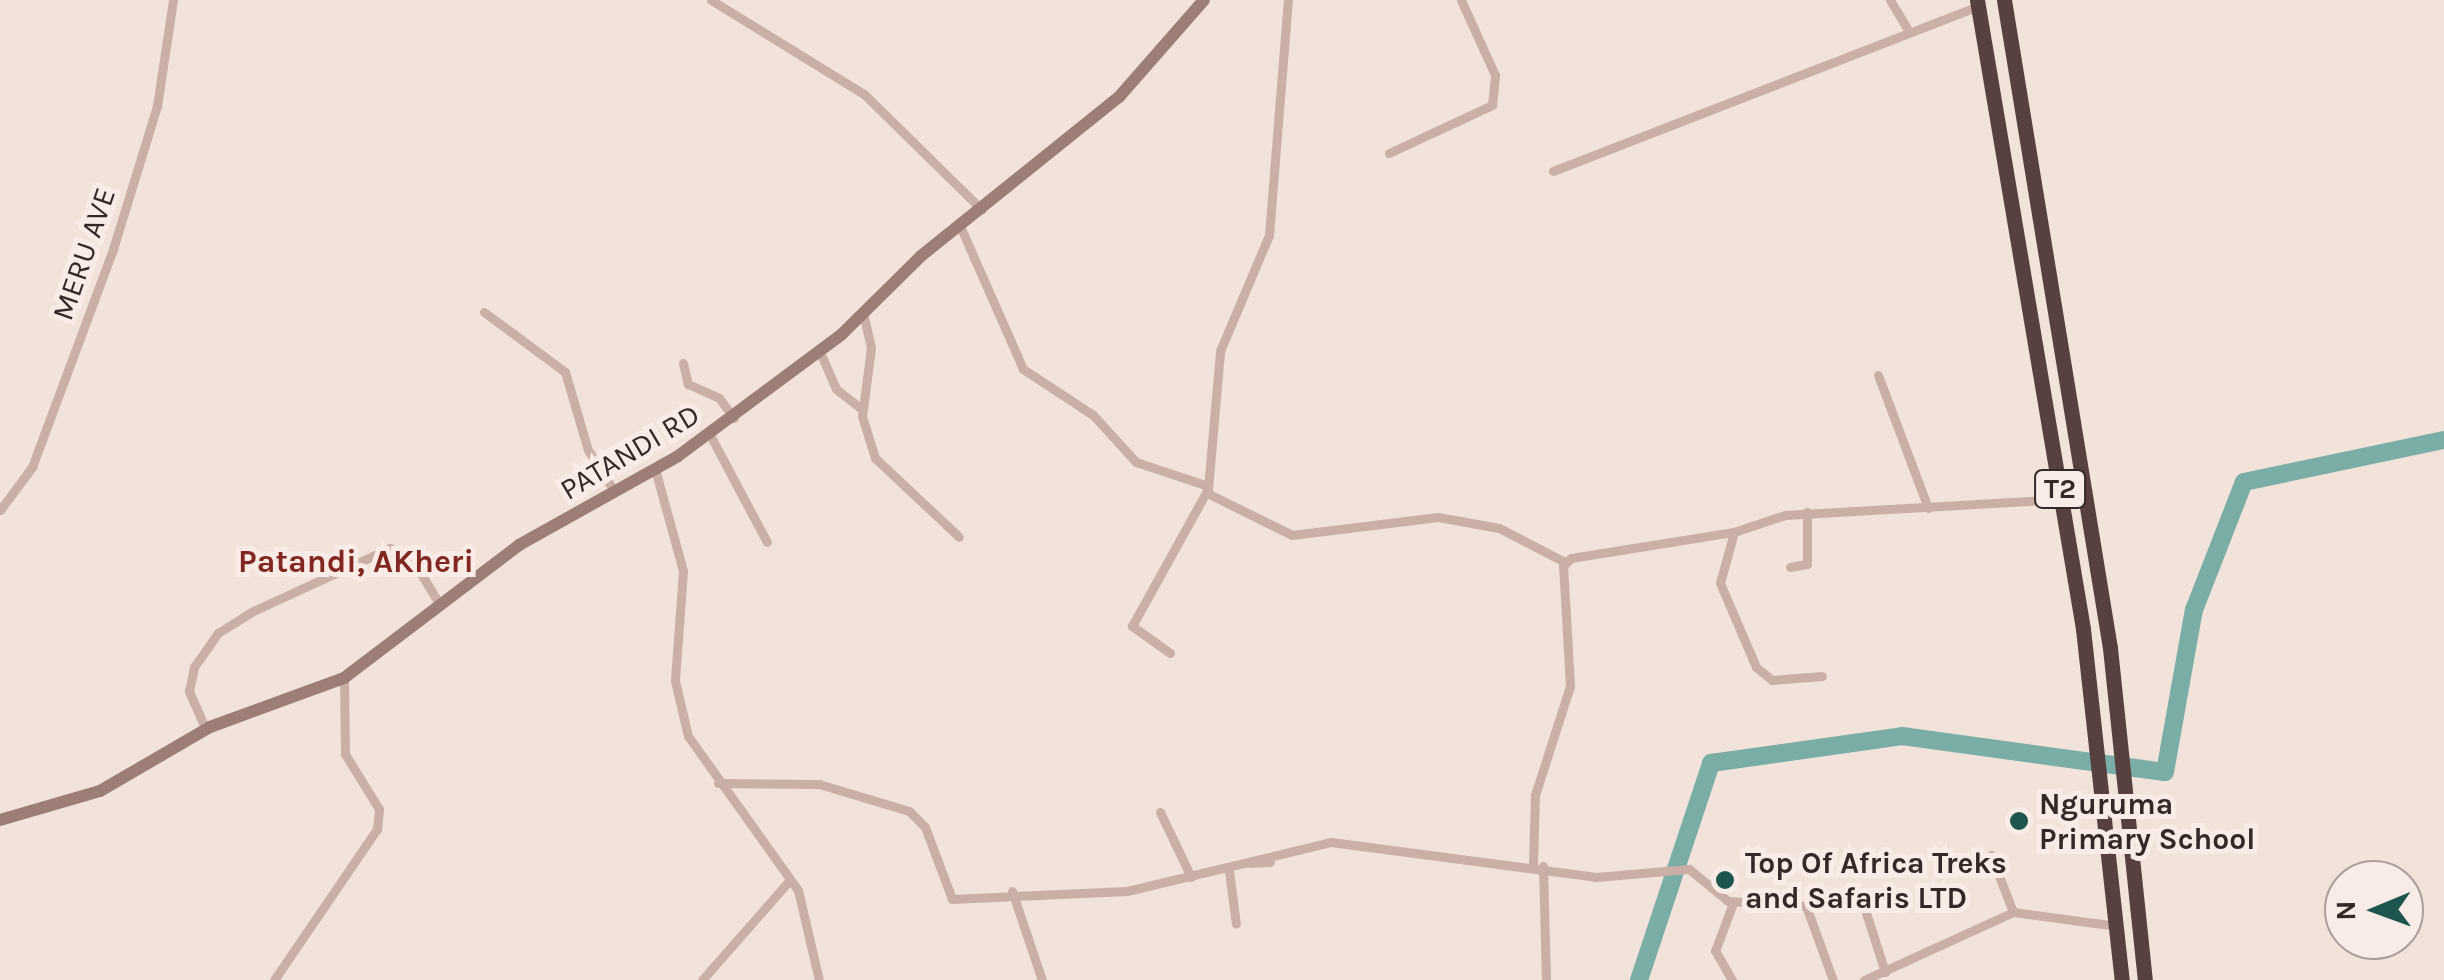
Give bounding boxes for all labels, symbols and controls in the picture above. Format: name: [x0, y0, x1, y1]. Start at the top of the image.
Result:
street label: MERU AVE: [45, 183, 123, 325]
street label: PATANDI RD: [554, 396, 706, 508]
road number: T2: [2032, 466, 2088, 512]
district label: Patandi, AKheri: [238, 543, 474, 581]
place label: Nguruma Primary School: [2039, 786, 2255, 856]
marker: Nguruma Primary School: [2008, 810, 2030, 832]
place label: Top Of Africa Treks and Safaris LTD: [1745, 845, 2007, 916]
north arrow: [2324, 860, 2424, 960]
marker: Top Of Africa Treks and Safaris LTD: [1714, 869, 1736, 891]
text: N: [2329, 900, 2362, 921]

